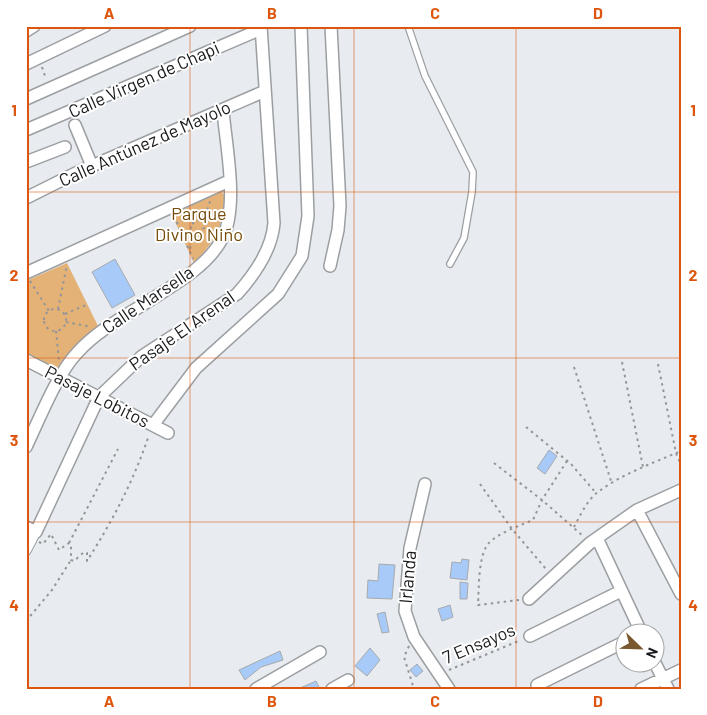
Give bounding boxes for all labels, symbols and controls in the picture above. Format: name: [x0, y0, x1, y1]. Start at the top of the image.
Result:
text: A: [104, 3, 115, 22]
text: B: [267, 3, 277, 22]
text: C: [430, 3, 440, 22]
text: D: [593, 3, 603, 22]
street label: Calle Virgen de Chapi: [65, 36, 222, 122]
street label: Calle Antúnez de Mayolo: [55, 95, 234, 191]
text: 1: [11, 100, 17, 119]
text: 1: [690, 100, 696, 119]
park label: Parque Divino Niño: [155, 202, 243, 245]
street label: Calle Marsella: [97, 260, 197, 338]
text: 2: [10, 265, 19, 284]
text: 2: [689, 265, 698, 284]
street label: Pasaje El Arenal: [124, 286, 238, 375]
street label: Pasaje Lobitos: [41, 360, 153, 432]
text: 3: [10, 430, 18, 449]
text: 3: [689, 430, 697, 449]
street label: Irlanda: [394, 549, 420, 604]
text: 4: [9, 595, 19, 614]
text: 4: [688, 595, 698, 614]
street label: 7 Ensayos: [439, 618, 518, 668]
north arrow: [614, 622, 664, 672]
text: N: [643, 646, 662, 661]
text: A: [104, 691, 115, 710]
text: B: [267, 691, 277, 710]
text: C: [430, 691, 440, 710]
text: D: [593, 691, 603, 710]

